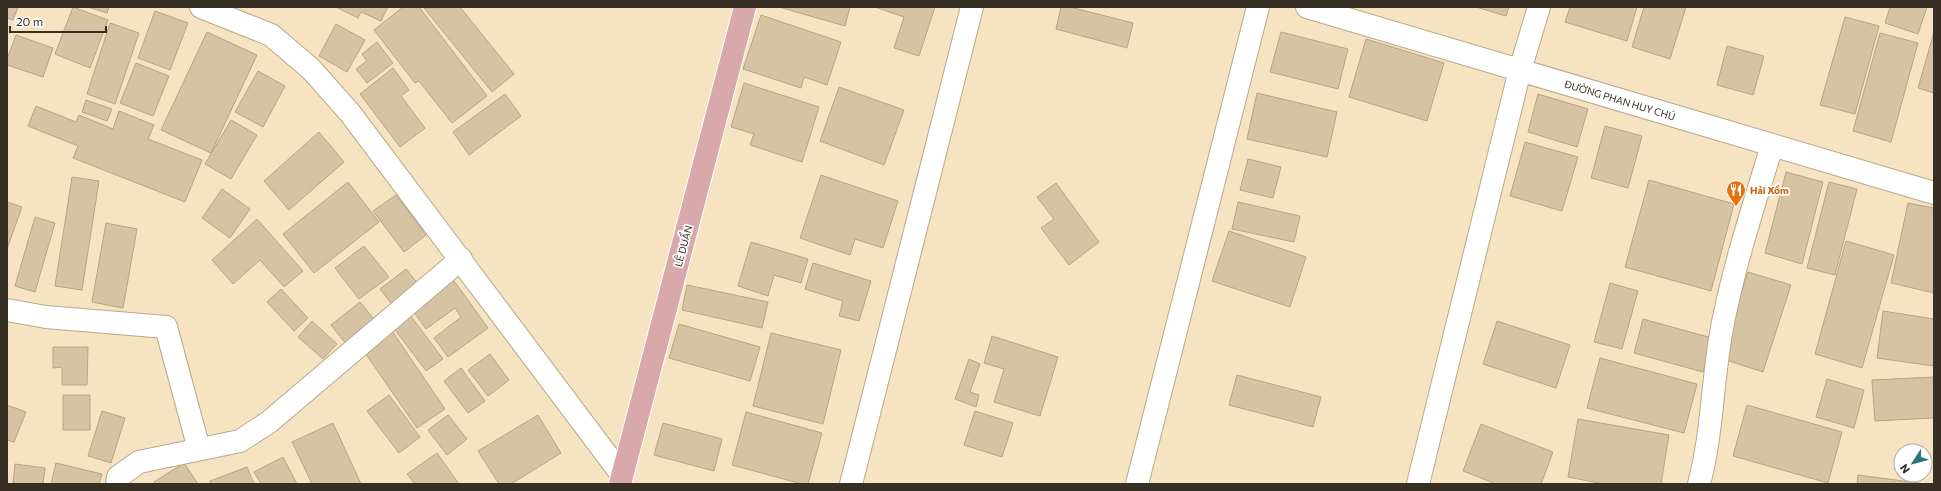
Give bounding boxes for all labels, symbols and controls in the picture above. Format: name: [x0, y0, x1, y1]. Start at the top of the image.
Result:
scale bar: [10, 8, 106, 34]
text: 20 m: [16, 14, 43, 28]
street label: ĐƯỜNG PHAN HUY CHÚ: [1562, 77, 1677, 123]
restaurant icon: Hải Xồm: [1725, 179, 1747, 207]
place label: Hải Xồm: [1750, 184, 1789, 196]
street label: LÊ DUẨN: [671, 224, 694, 268]
north arrow: [1893, 443, 1933, 483]
text: N: [1897, 462, 1912, 476]

